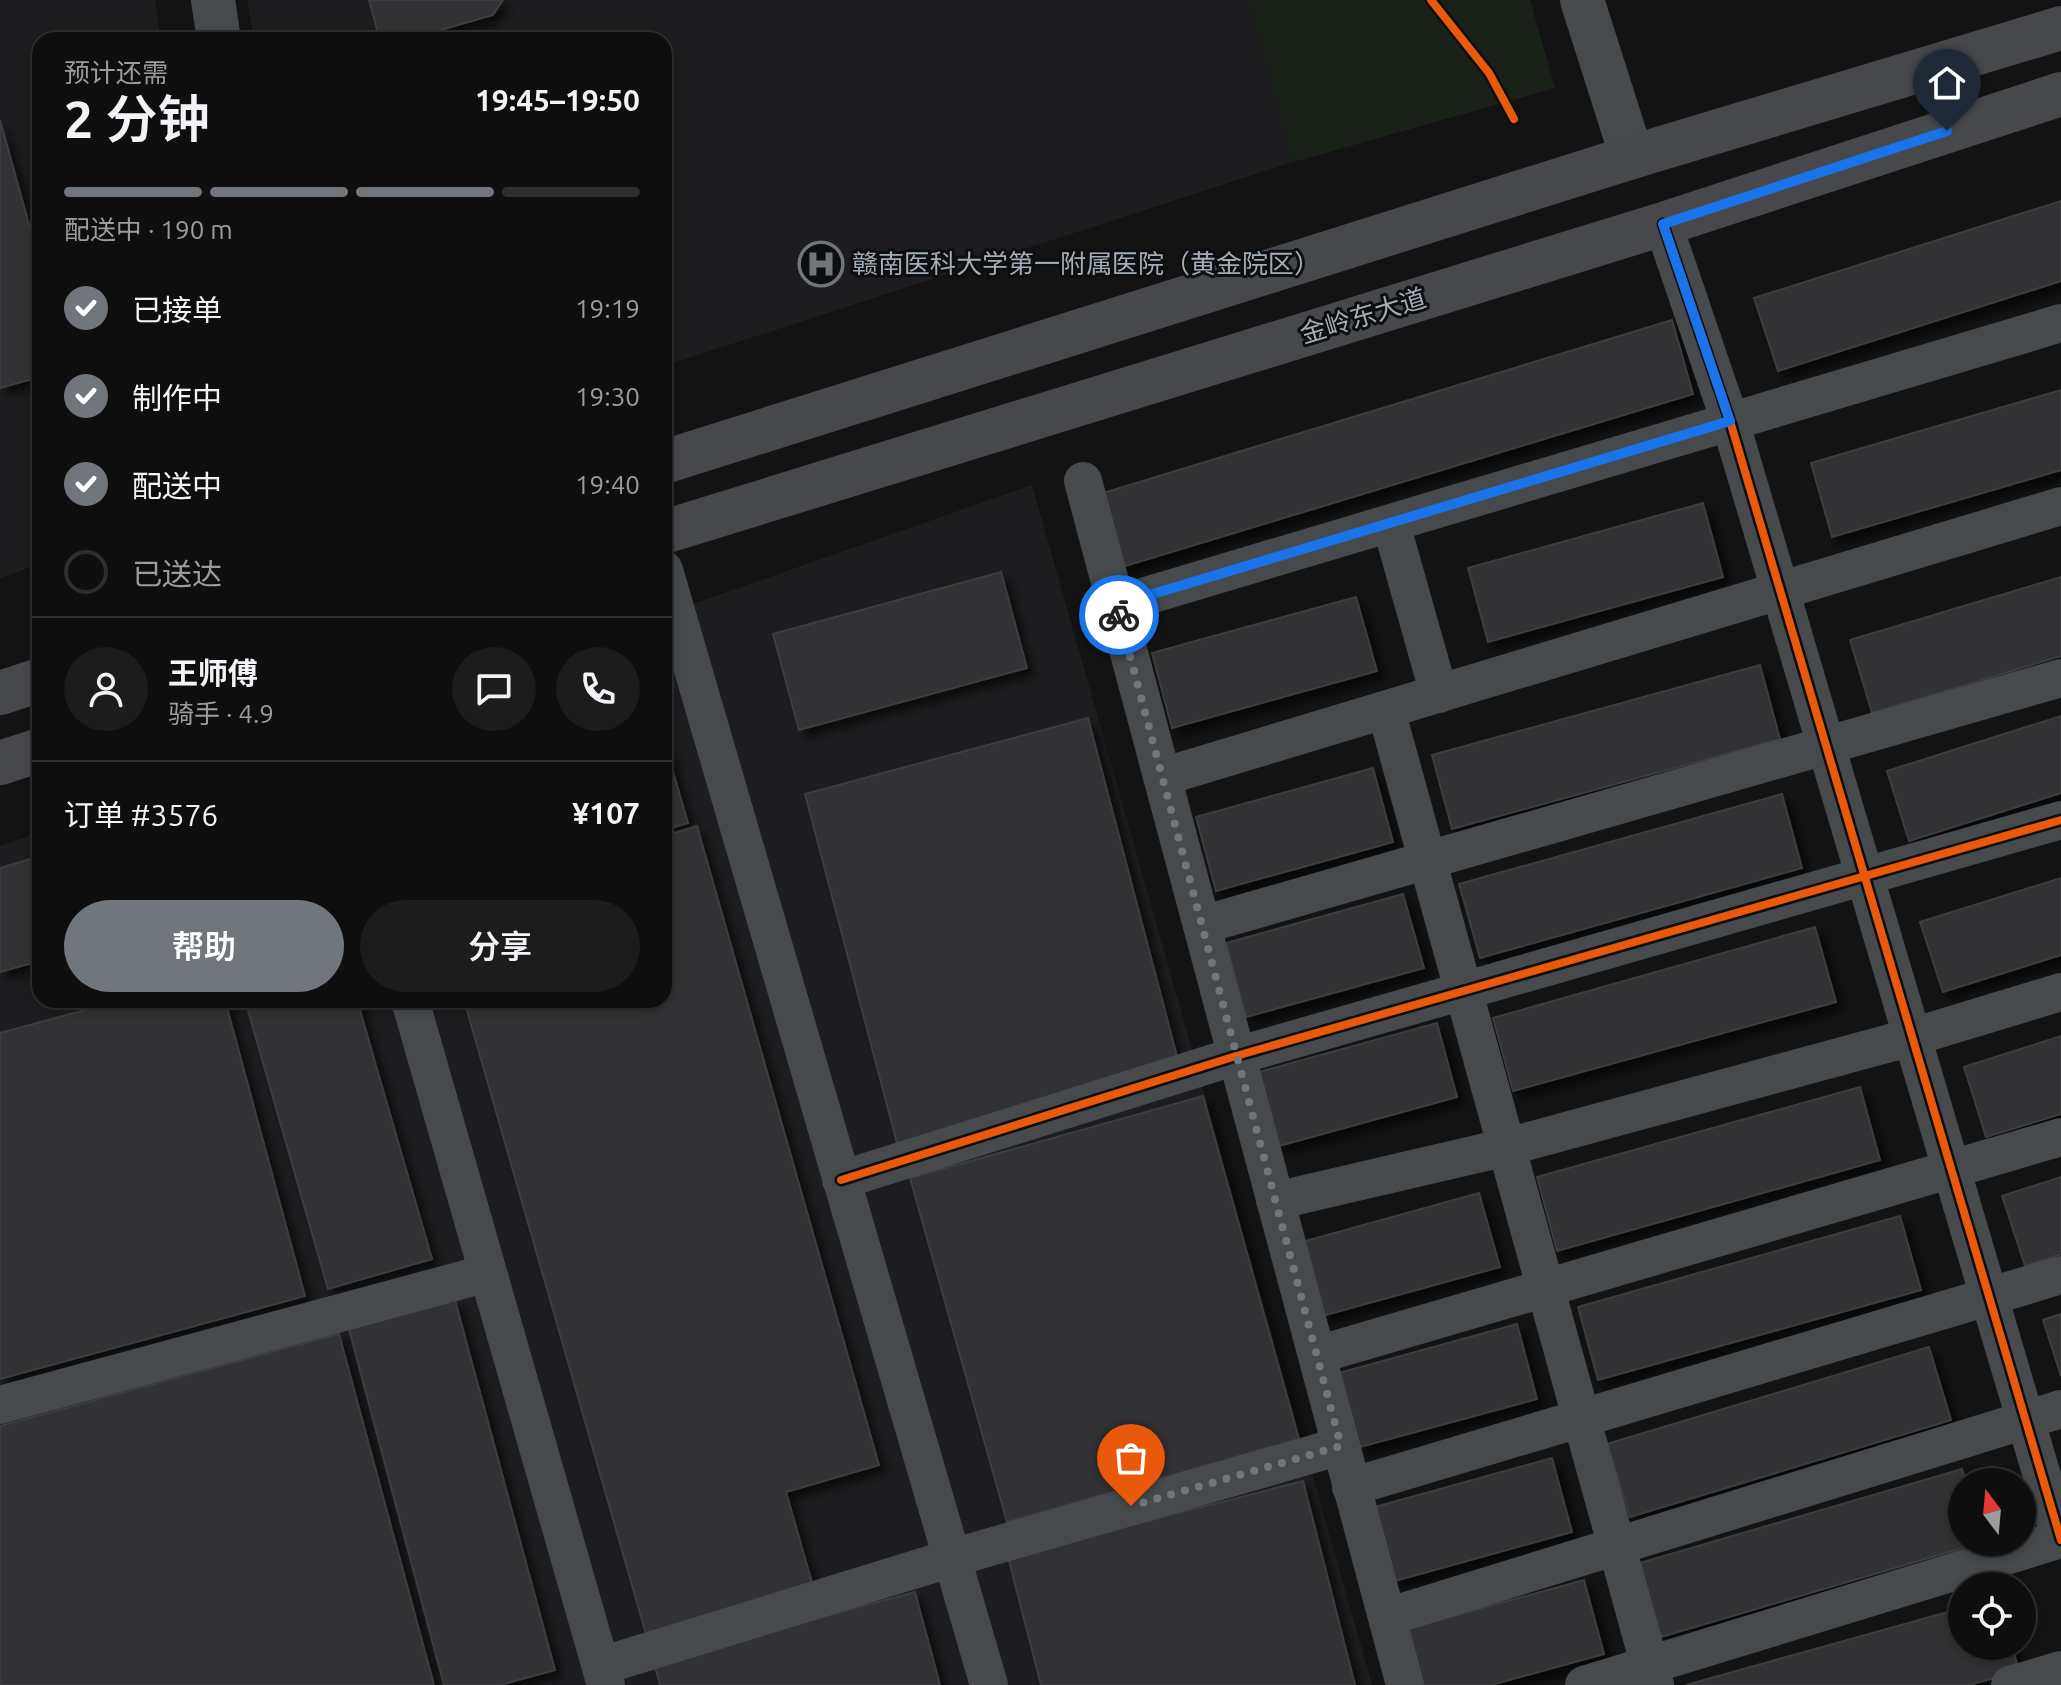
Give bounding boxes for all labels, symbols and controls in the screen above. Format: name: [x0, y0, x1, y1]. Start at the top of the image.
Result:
pin: [1913, 49, 1981, 131]
text: 预计还需: [64, 58, 168, 87]
icon: home: [1925, 61, 1969, 105]
text: 19:45–19:50: [475, 83, 640, 117]
text: 2 分钟: [64, 90, 210, 148]
text: 配送中 · 190 m: [64, 215, 233, 244]
hospital icon: 赣南医科大学第一附属医院（黄金院区）: [797, 240, 845, 288]
place label: 赣南医科大学第一附属医院（黄金院区）: [852, 249, 1320, 278]
street label: 金岭东大道: [1296, 283, 1429, 348]
icon: check: [64, 286, 108, 330]
text: 已接单: [132, 293, 222, 327]
text: 19:19: [575, 294, 640, 323]
icon: check: [64, 374, 108, 418]
text: 制作中: [132, 381, 222, 415]
text: 19:30: [575, 382, 640, 411]
icon: check: [64, 462, 108, 506]
text: 配送中: [132, 469, 222, 503]
text: 19:40: [575, 470, 640, 499]
text: 已送达: [132, 557, 222, 591]
courier: [1079, 575, 1159, 655]
icon: bike: [1097, 593, 1141, 637]
button: person: [64, 647, 148, 731]
button: chat: [452, 647, 536, 731]
button: phone: [556, 647, 640, 731]
text: 王师傅: [168, 656, 258, 690]
text: 骑手 · 4.9: [168, 699, 274, 728]
text: ¥107: [572, 796, 640, 830]
text: 订单 #3576: [64, 798, 218, 832]
button: 帮助: [64, 900, 344, 992]
button: 分享: [360, 900, 640, 992]
pin: [1097, 1424, 1165, 1506]
icon: bag: [1109, 1436, 1153, 1480]
north arrow: [1948, 1468, 2036, 1556]
map controls: [1948, 1468, 2036, 1660]
button: locate: [1948, 1572, 2036, 1660]

